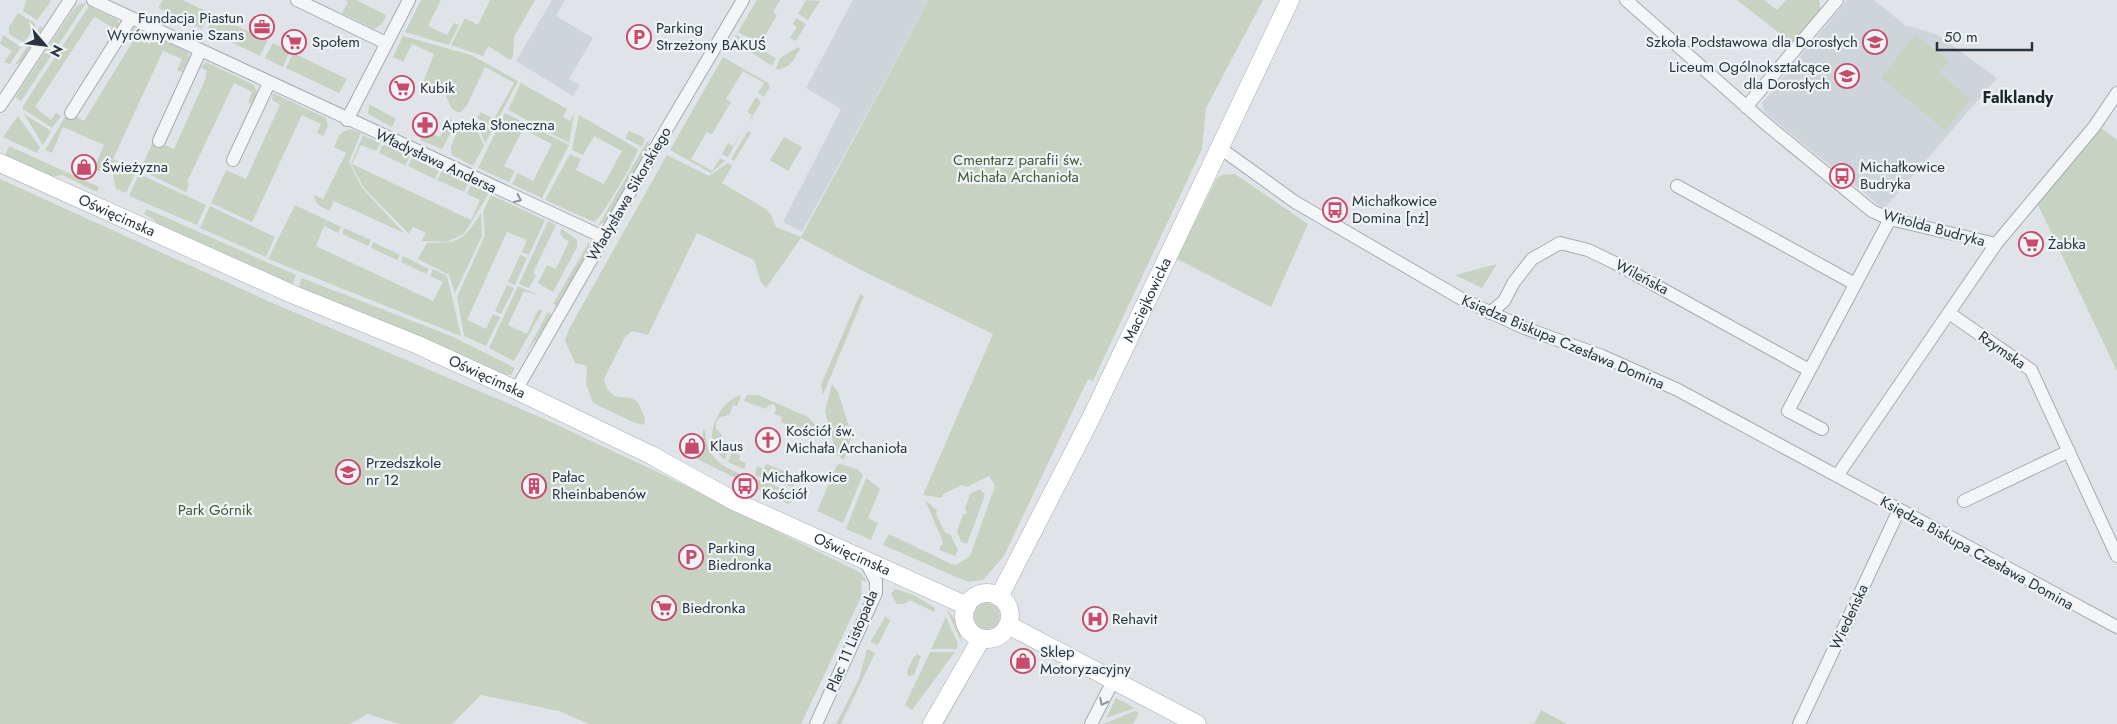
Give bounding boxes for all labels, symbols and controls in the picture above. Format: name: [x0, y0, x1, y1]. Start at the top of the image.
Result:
place label: Fundacja Piastun Wyrównywanie Szans: [107, 7, 244, 46]
office icon: Fundacja Piastun Wyrównywanie Szans: [249, 14, 275, 40]
place label: Parking Strzeżony BAKUŚ: [656, 17, 766, 56]
north arrow: [20, 20, 70, 70]
scale bar: [1937, 20, 2032, 52]
parking icon: Parking Strzeżony BAKUŚ: [626, 24, 652, 50]
text: 50 m: [1944, 26, 1978, 48]
supermarket icon: Społem: [281, 29, 307, 55]
school or university icon: Szkoła Podstawowa dla Dorosłych: [1862, 29, 1888, 55]
place label: Społem: [312, 31, 360, 53]
place label: Szkoła Podstawowa dla Dorosłych: [1646, 31, 1858, 53]
text: N: [45, 41, 68, 61]
place label: Liceum Ogólnokształcące dla Dorosłych: [1669, 56, 1830, 95]
school or university icon: Liceum Ogólnokształcące dla Dorosłych: [1834, 63, 1860, 89]
supermarket icon: Kubik: [389, 75, 415, 101]
place label: Kubik: [420, 77, 455, 99]
district label: Falklandy: [1983, 86, 2054, 109]
pharmacy icon: Apteka Słoneczna: [412, 112, 438, 138]
place label: Apteka Słoneczna: [442, 114, 555, 136]
street label: Władysława Andersa: [372, 123, 500, 199]
street label: Władysława Sikorskiego: [581, 123, 677, 265]
park label: Cmentarz parafii św. Michała Archanioła: [953, 149, 1083, 188]
shop icon: Świeżyzna: [71, 154, 97, 180]
place label: Świeżyzna: [102, 156, 168, 178]
place label: Michałkowice Budryka: [1860, 156, 1945, 195]
bus stop icon: Michałkowice Budryka: [1829, 163, 1855, 189]
street label: Oświęcimska: [75, 188, 159, 242]
place label: Michałkowice Domina [nż]: [1352, 190, 1437, 229]
one-way arrow: [513, 192, 522, 203]
bus stop icon: Michałkowice Domina [nż]: [1322, 197, 1348, 223]
street label: Witolda Budryka: [1880, 204, 1988, 252]
supermarket icon: Żabka: [2018, 231, 2044, 257]
place label: Żabka: [2048, 233, 2086, 255]
street label: Maciejkowicka: [1118, 254, 1177, 346]
street label: Wileńska: [1611, 254, 1673, 300]
street label: Księdza Biskupa Czesława Domina: [1458, 289, 1668, 395]
street label: Rzymska: [1974, 326, 2030, 374]
street label: Oświęcimska: [445, 350, 529, 404]
place label: Kościół św. Michała Archanioła: [786, 420, 907, 459]
church icon: Kościół św. Michała Archanioła: [755, 427, 781, 453]
shop icon: Klaus: [679, 433, 705, 459]
place label: Klaus: [710, 435, 743, 457]
place label: Przedszkole nr 12: [366, 452, 441, 491]
school or university icon: Przedszkole nr 12: [335, 459, 361, 485]
place label: Pałac Rheinbabenów: [552, 466, 647, 505]
place label: Michałkowice Kościół: [762, 466, 847, 505]
building icon: Pałac Rheinbabenów: [521, 473, 547, 499]
bus stop icon: Michałkowice Kościół: [732, 473, 758, 499]
street label: Księdza Biskupa Czesława Domina: [1876, 490, 2078, 616]
park label: Park Górnik: [178, 499, 253, 521]
street label: Oświęcimska: [810, 527, 894, 581]
place label: Parking Biedronka: [708, 537, 771, 576]
parking icon: Parking Biedronka: [678, 544, 704, 570]
street label: Wiedeńska: [1824, 580, 1874, 654]
street label: Plac 11 Listopada: [821, 587, 883, 695]
supermarket icon: Biedronka: [651, 595, 677, 621]
place label: Biedronka: [682, 597, 745, 619]
hospital icon: Rehavit: [1082, 606, 1108, 632]
place label: Rehavit: [1112, 608, 1158, 630]
place label: Sklep Motoryzacyjny: [1040, 641, 1131, 680]
shop icon: Sklep Motoryzacyjny: [1010, 648, 1036, 674]
one-way arrow: [1099, 697, 1109, 706]

